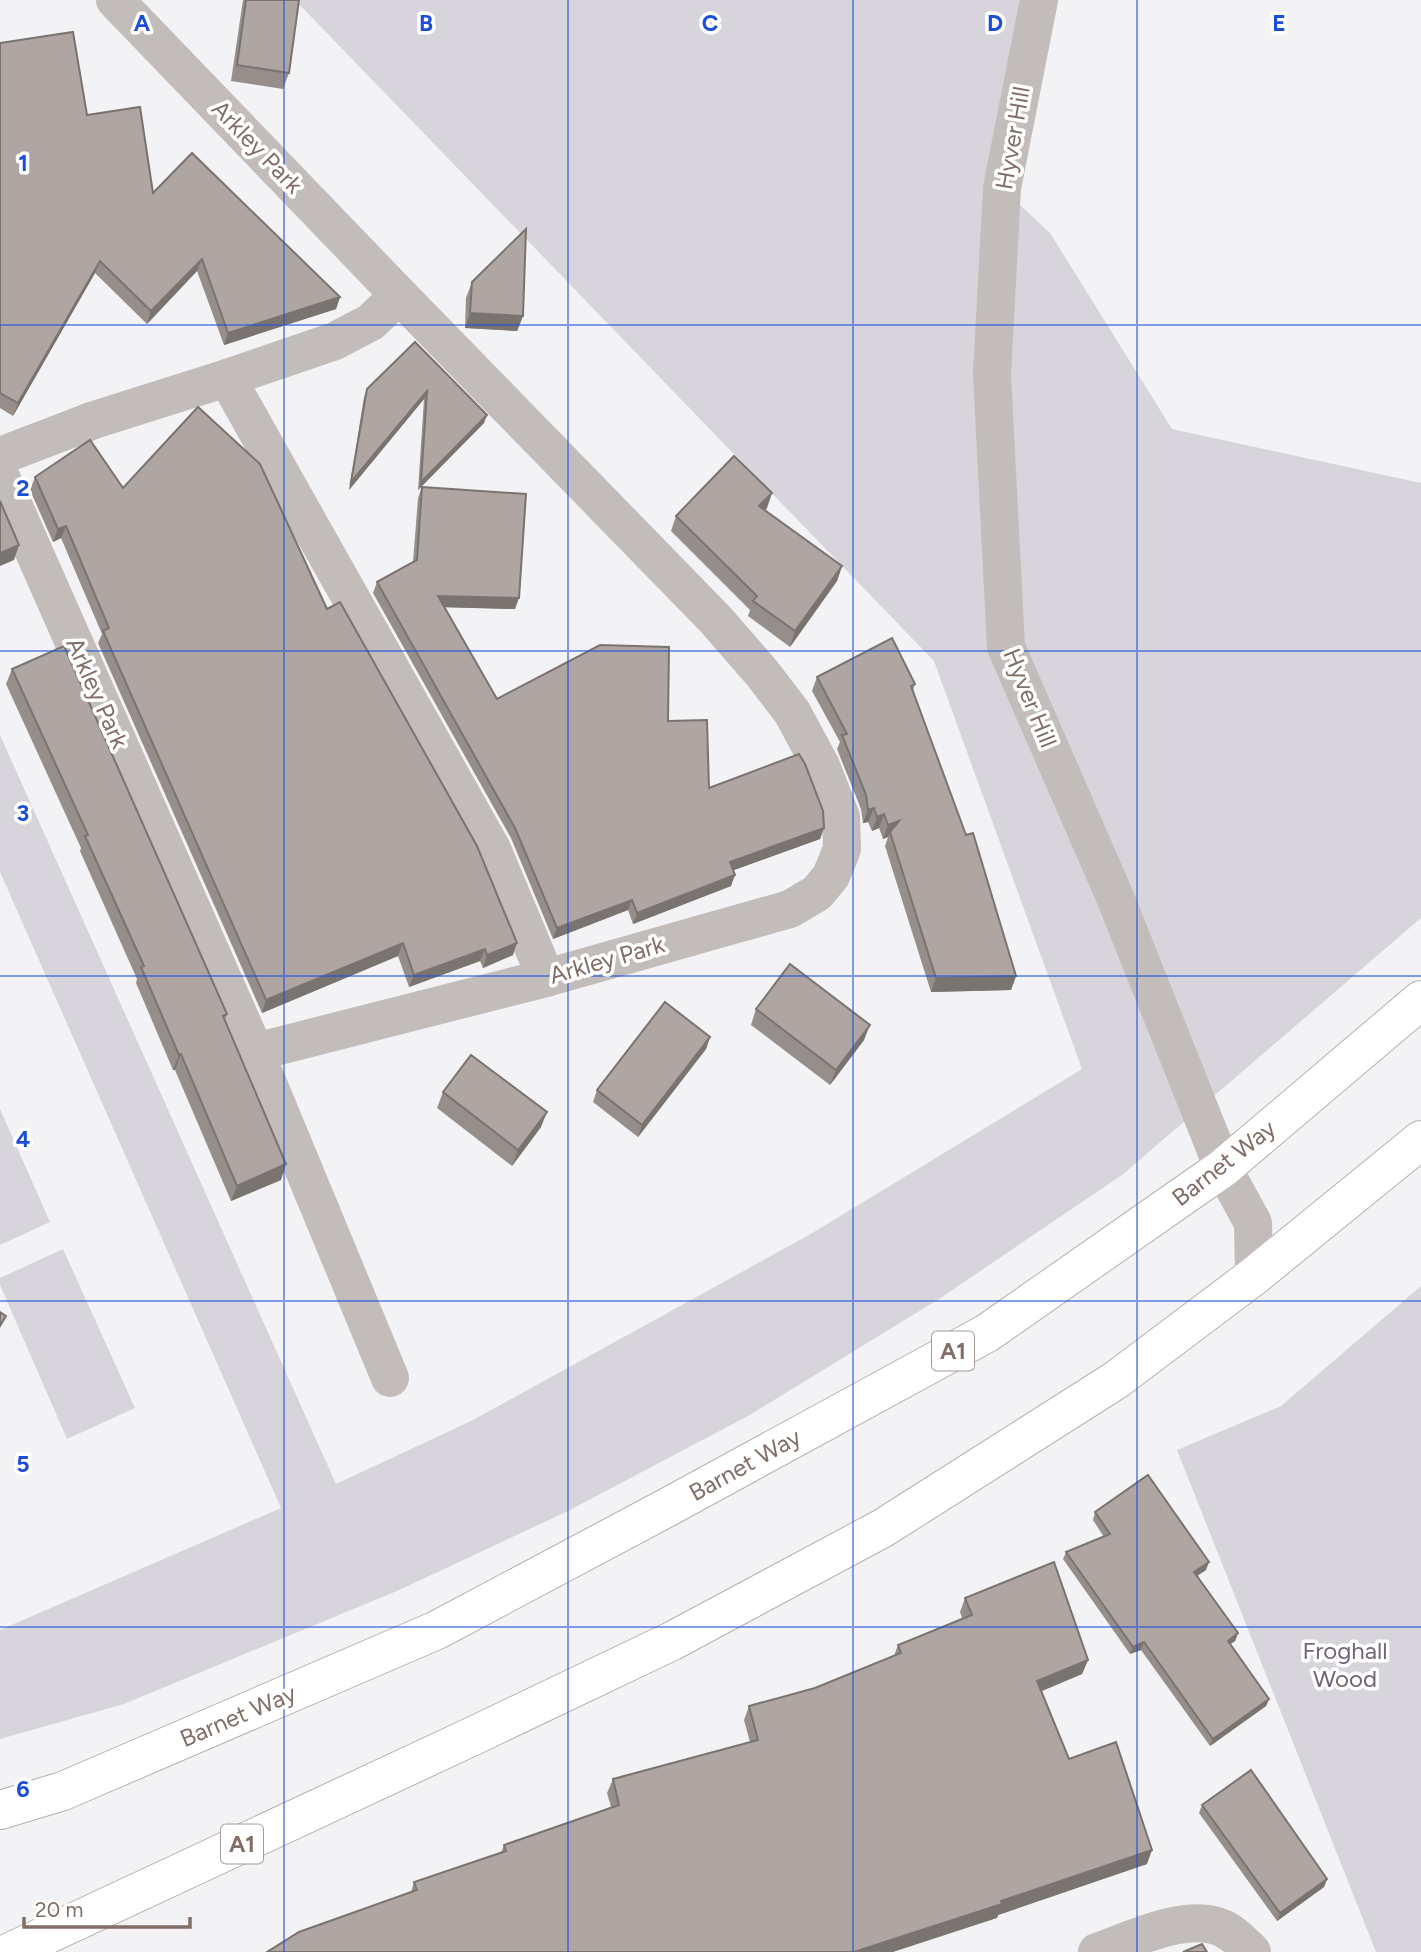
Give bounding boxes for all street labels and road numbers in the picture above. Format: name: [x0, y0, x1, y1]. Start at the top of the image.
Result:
street label: Hyver Hill: [989, 84, 1036, 192]
street label: Arkley Park: [206, 94, 309, 200]
street label: Arkley Park: [60, 633, 135, 753]
street label: Hyver Hill: [998, 644, 1063, 752]
street label: Arkley Park: [546, 929, 668, 990]
street label: Barnet Way: [1166, 1113, 1281, 1212]
road number: A1: [932, 1332, 974, 1370]
street label: Barnet Way: [684, 1422, 806, 1507]
street label: Barnet Way: [175, 1678, 301, 1753]
road number: A1: [221, 1825, 263, 1864]

